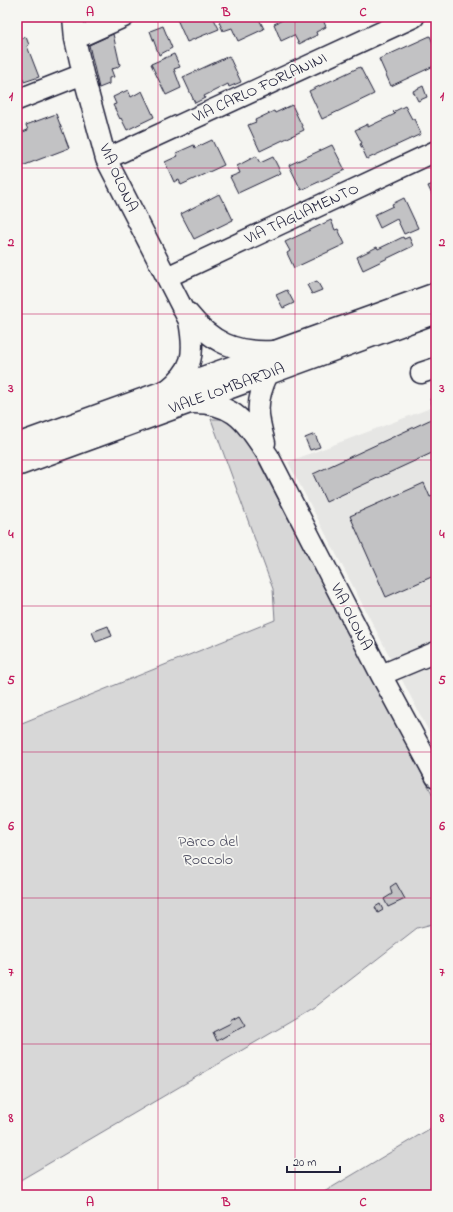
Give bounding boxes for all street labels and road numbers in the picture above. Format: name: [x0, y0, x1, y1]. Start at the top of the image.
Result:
street label: VIA CARLO FORLANINI: [188, 46, 331, 130]
street label: VIA OLONA: [92, 139, 144, 216]
street label: VIA TAGLIAMENTO: [240, 177, 363, 251]
street label: VIALE LOMBARDIA: [165, 357, 288, 421]
street label: VIA OLONA: [323, 578, 378, 655]

